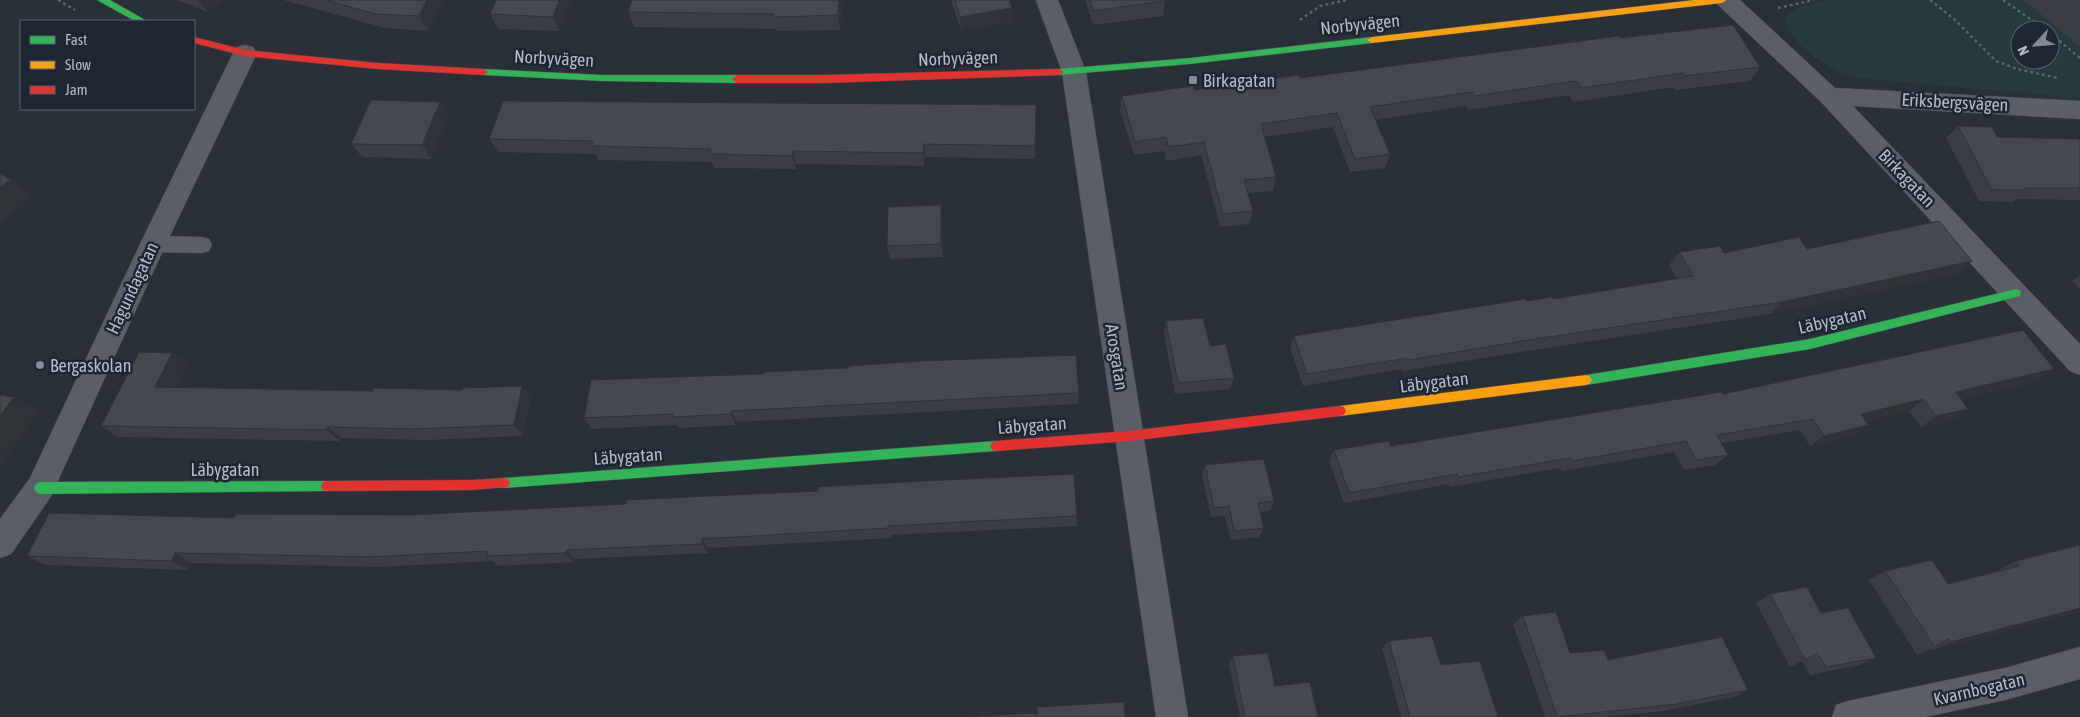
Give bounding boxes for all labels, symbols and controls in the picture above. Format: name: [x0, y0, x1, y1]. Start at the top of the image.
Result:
street label: Norbyvägen: [1319, 9, 1401, 39]
legend: [20, 20, 195, 110]
north arrow: [2010, 20, 2060, 70]
text: Fast: [65, 31, 87, 48]
text: N: [2014, 43, 2032, 58]
street label: Norbyvägen: [513, 45, 595, 71]
street label: Norbyvägen: [918, 46, 998, 70]
text: Slow: [65, 56, 91, 73]
place label: Birkagatan: [1203, 70, 1275, 91]
marker: Birkagatan: [1187, 74, 1199, 86]
text: Jam: [65, 81, 88, 98]
street label: Eriksbergsvägen: [1901, 89, 2009, 115]
street label: Birkagatan: [1874, 145, 1940, 211]
street label: Hagundagatan: [102, 239, 162, 337]
street label: Läbygatan: [1796, 302, 1868, 338]
street label: Arosgatan: [1101, 322, 1133, 392]
place label: Bergaskolan: [50, 355, 131, 376]
marker: Bergaskolan: [34, 359, 46, 371]
street label: Läbygatan: [1398, 367, 1470, 397]
street label: Läbygatan: [997, 412, 1067, 438]
street label: Läbygatan: [593, 443, 663, 469]
street label: Läbygatan: [190, 459, 260, 480]
street label: Kvarnbogatan: [1931, 668, 2027, 710]

